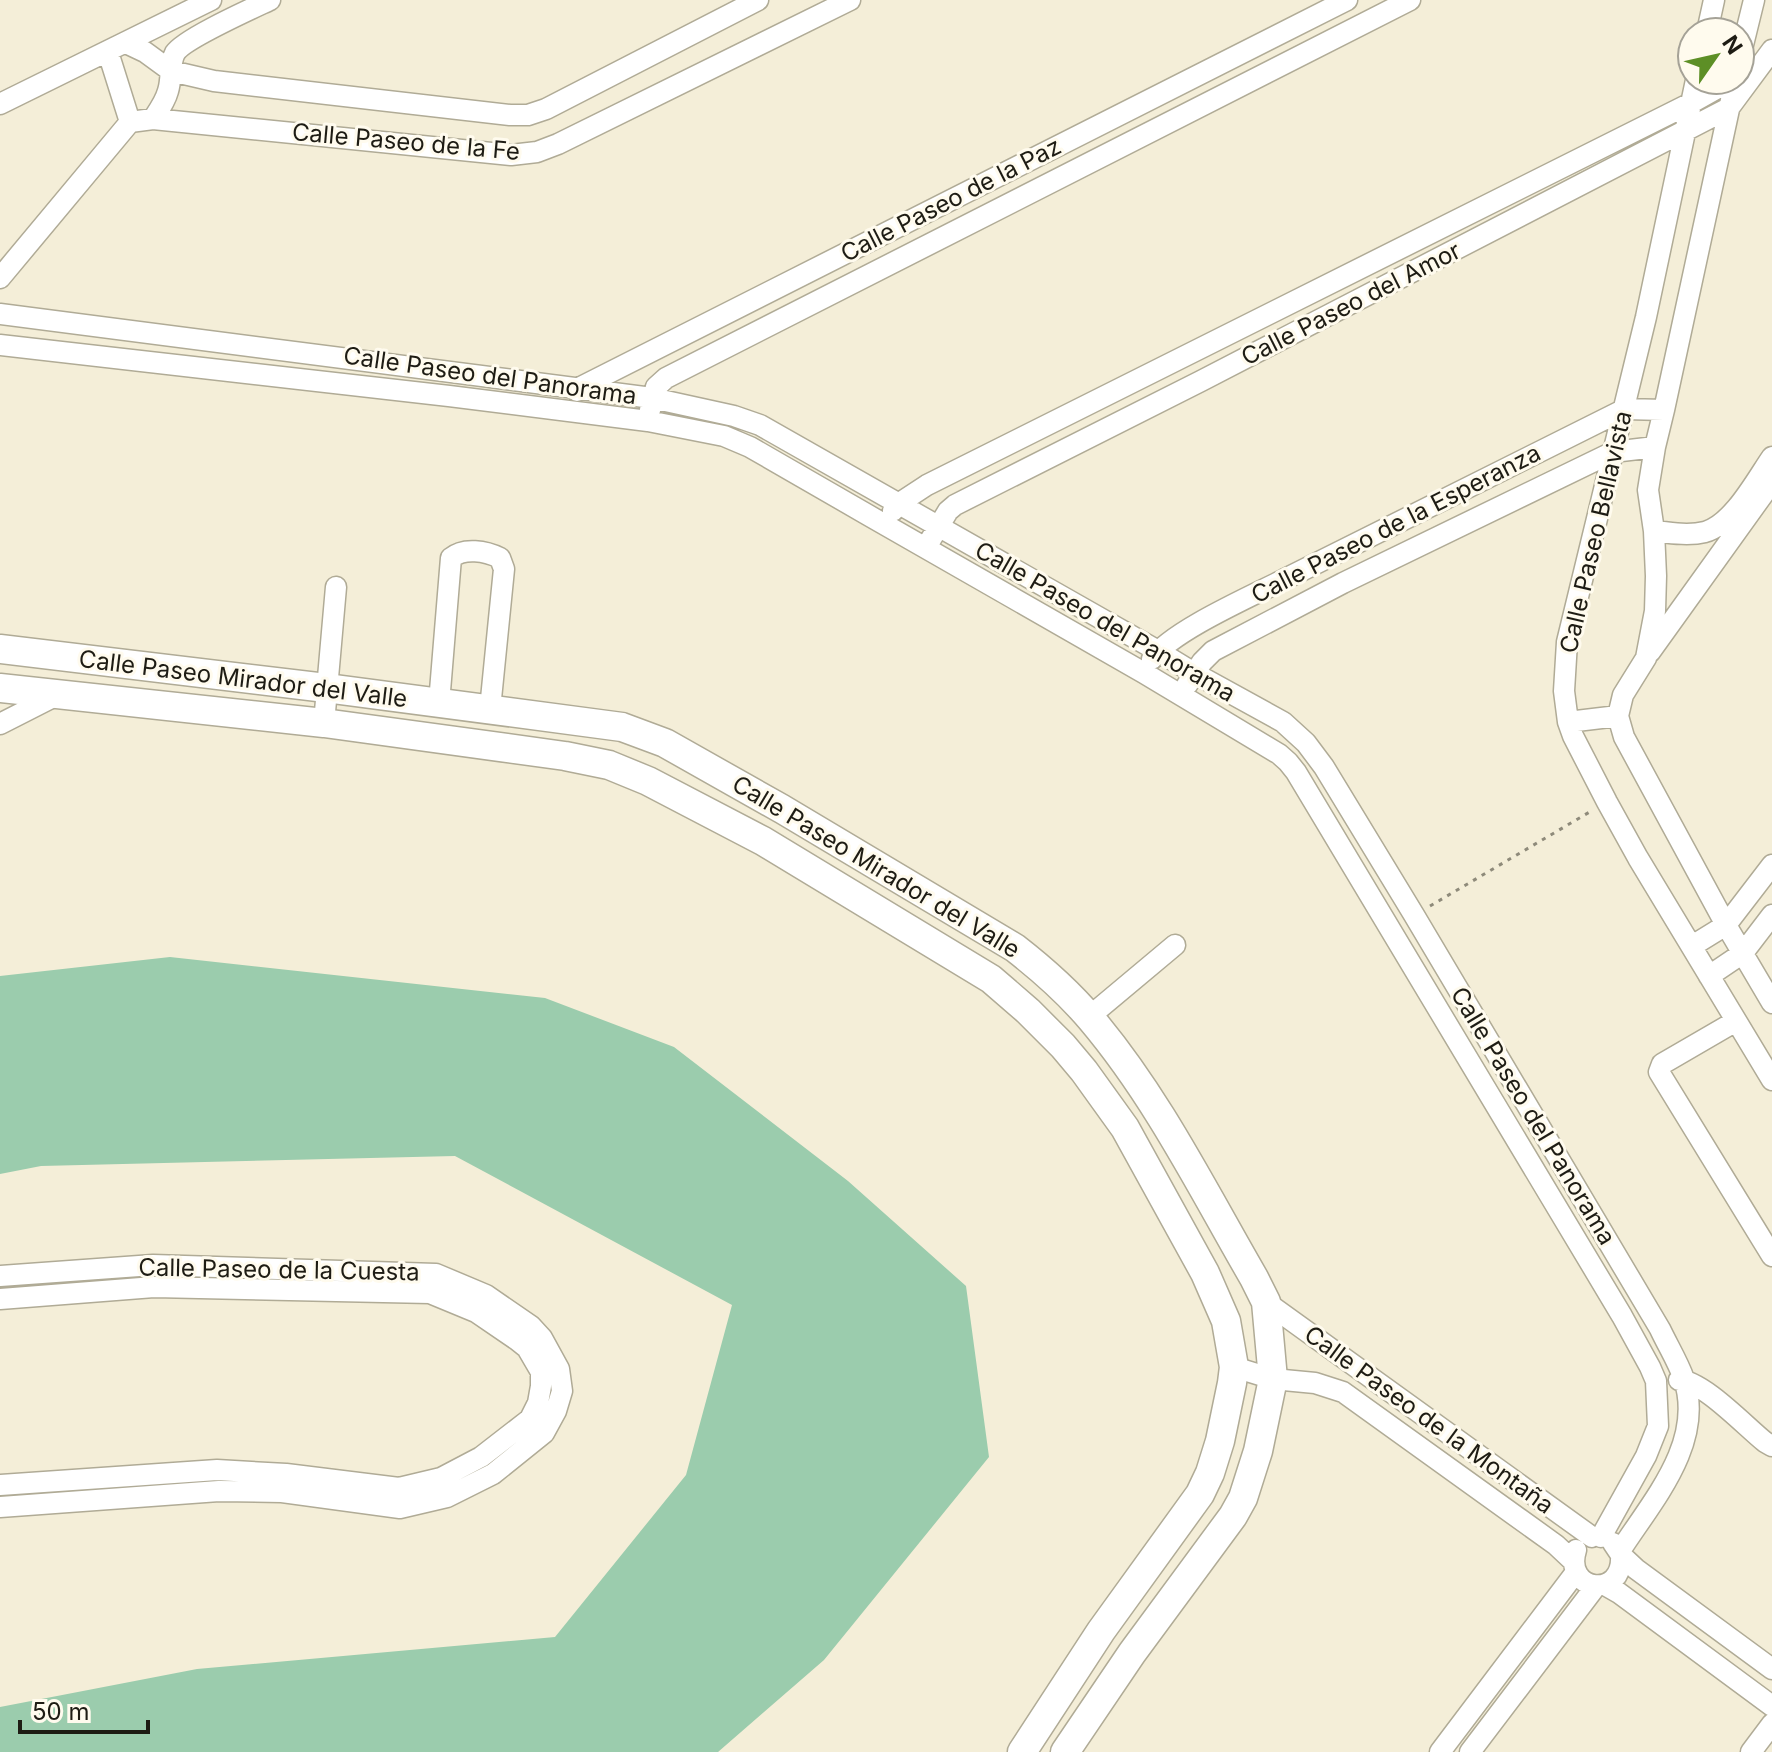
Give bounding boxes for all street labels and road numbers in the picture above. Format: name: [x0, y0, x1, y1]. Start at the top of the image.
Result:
street label: Calle Paseo de la Fe: [291, 117, 521, 166]
street label: Calle Paseo de la Paz: [836, 131, 1066, 268]
street label: Calle Paseo del Amor: [1236, 236, 1465, 371]
street label: Calle Paseo del Panorama: [342, 341, 638, 410]
street label: Calle Paseo Bellavista: [1554, 408, 1638, 656]
street label: Calle Paseo de la Esperanza: [1246, 438, 1545, 609]
street label: Calle Paseo del Panorama: [970, 535, 1241, 708]
street label: Calle Paseo Mirador del Valle: [77, 644, 409, 713]
street label: Calle Paseo Mirador del Valle: [727, 769, 1025, 964]
street label: Calle Paseo del Panorama: [1445, 982, 1622, 1250]
street label: Calle Paseo de la Cuesta: [138, 1253, 420, 1286]
street label: Calle Paseo de la Montaña: [1299, 1319, 1559, 1520]

